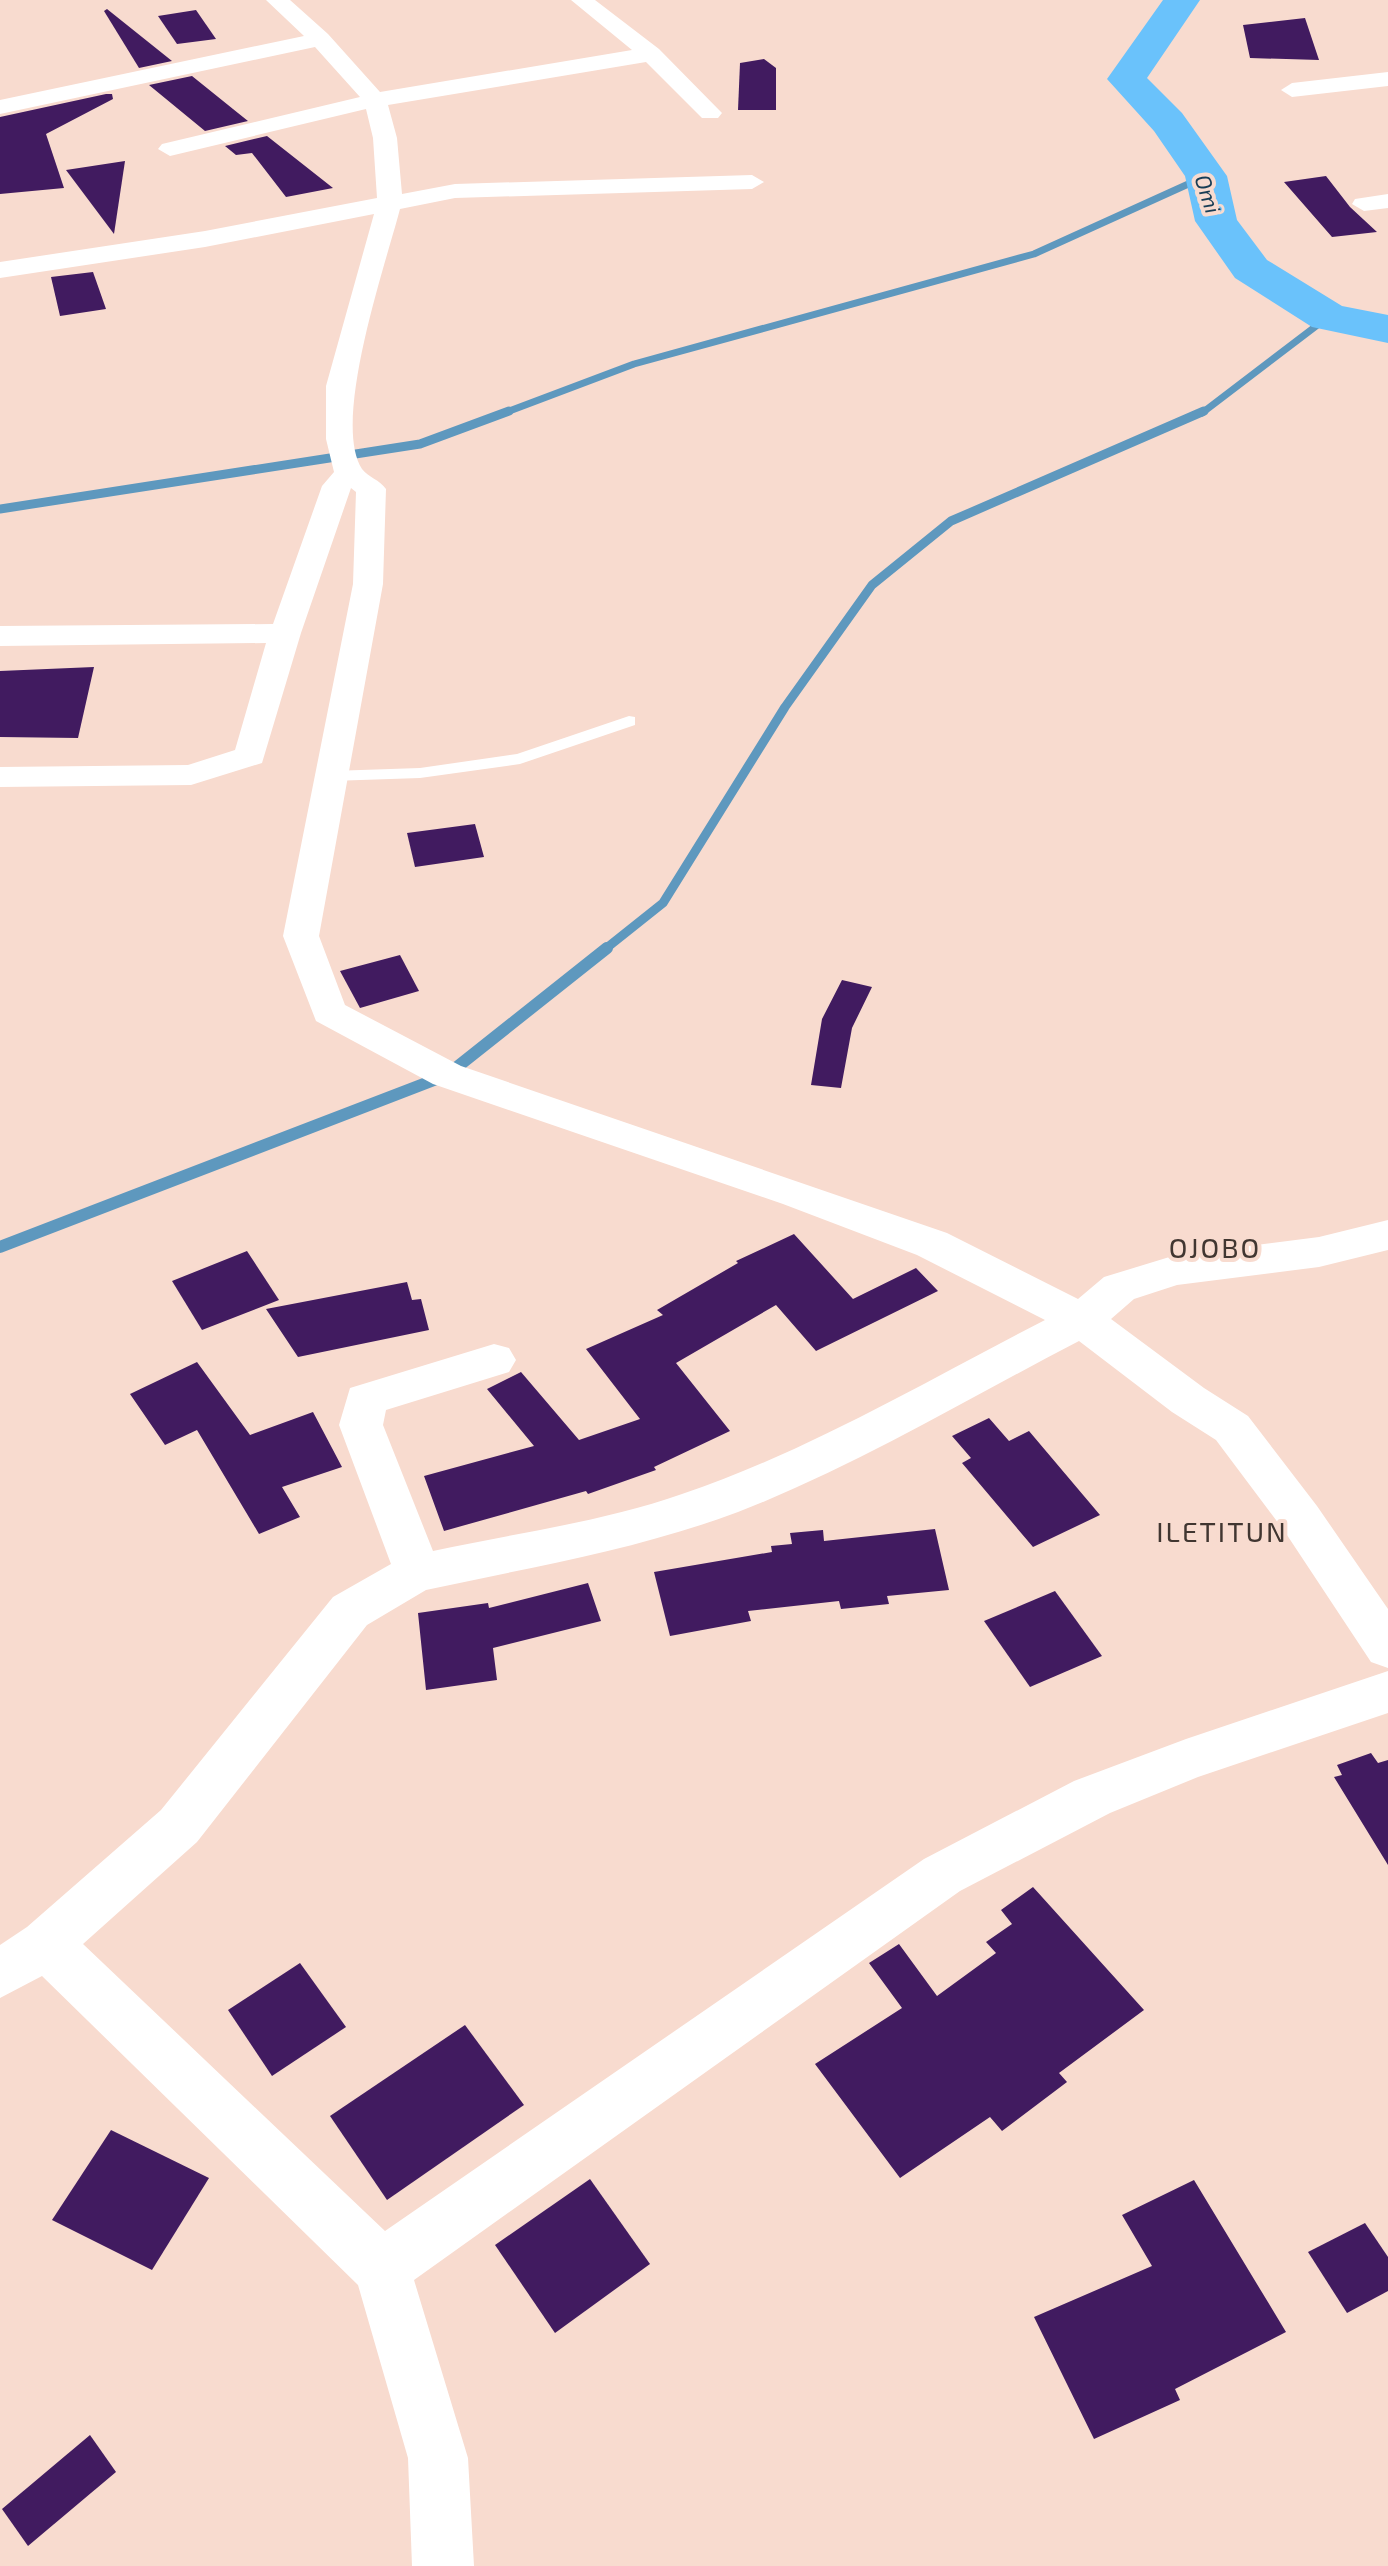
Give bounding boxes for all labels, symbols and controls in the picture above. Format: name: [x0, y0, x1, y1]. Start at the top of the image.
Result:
water label: Omi: [1191, 171, 1227, 216]
district label: OJOBO: [1169, 1230, 1261, 1264]
district label: ILETITUN: [1156, 1514, 1288, 1548]

